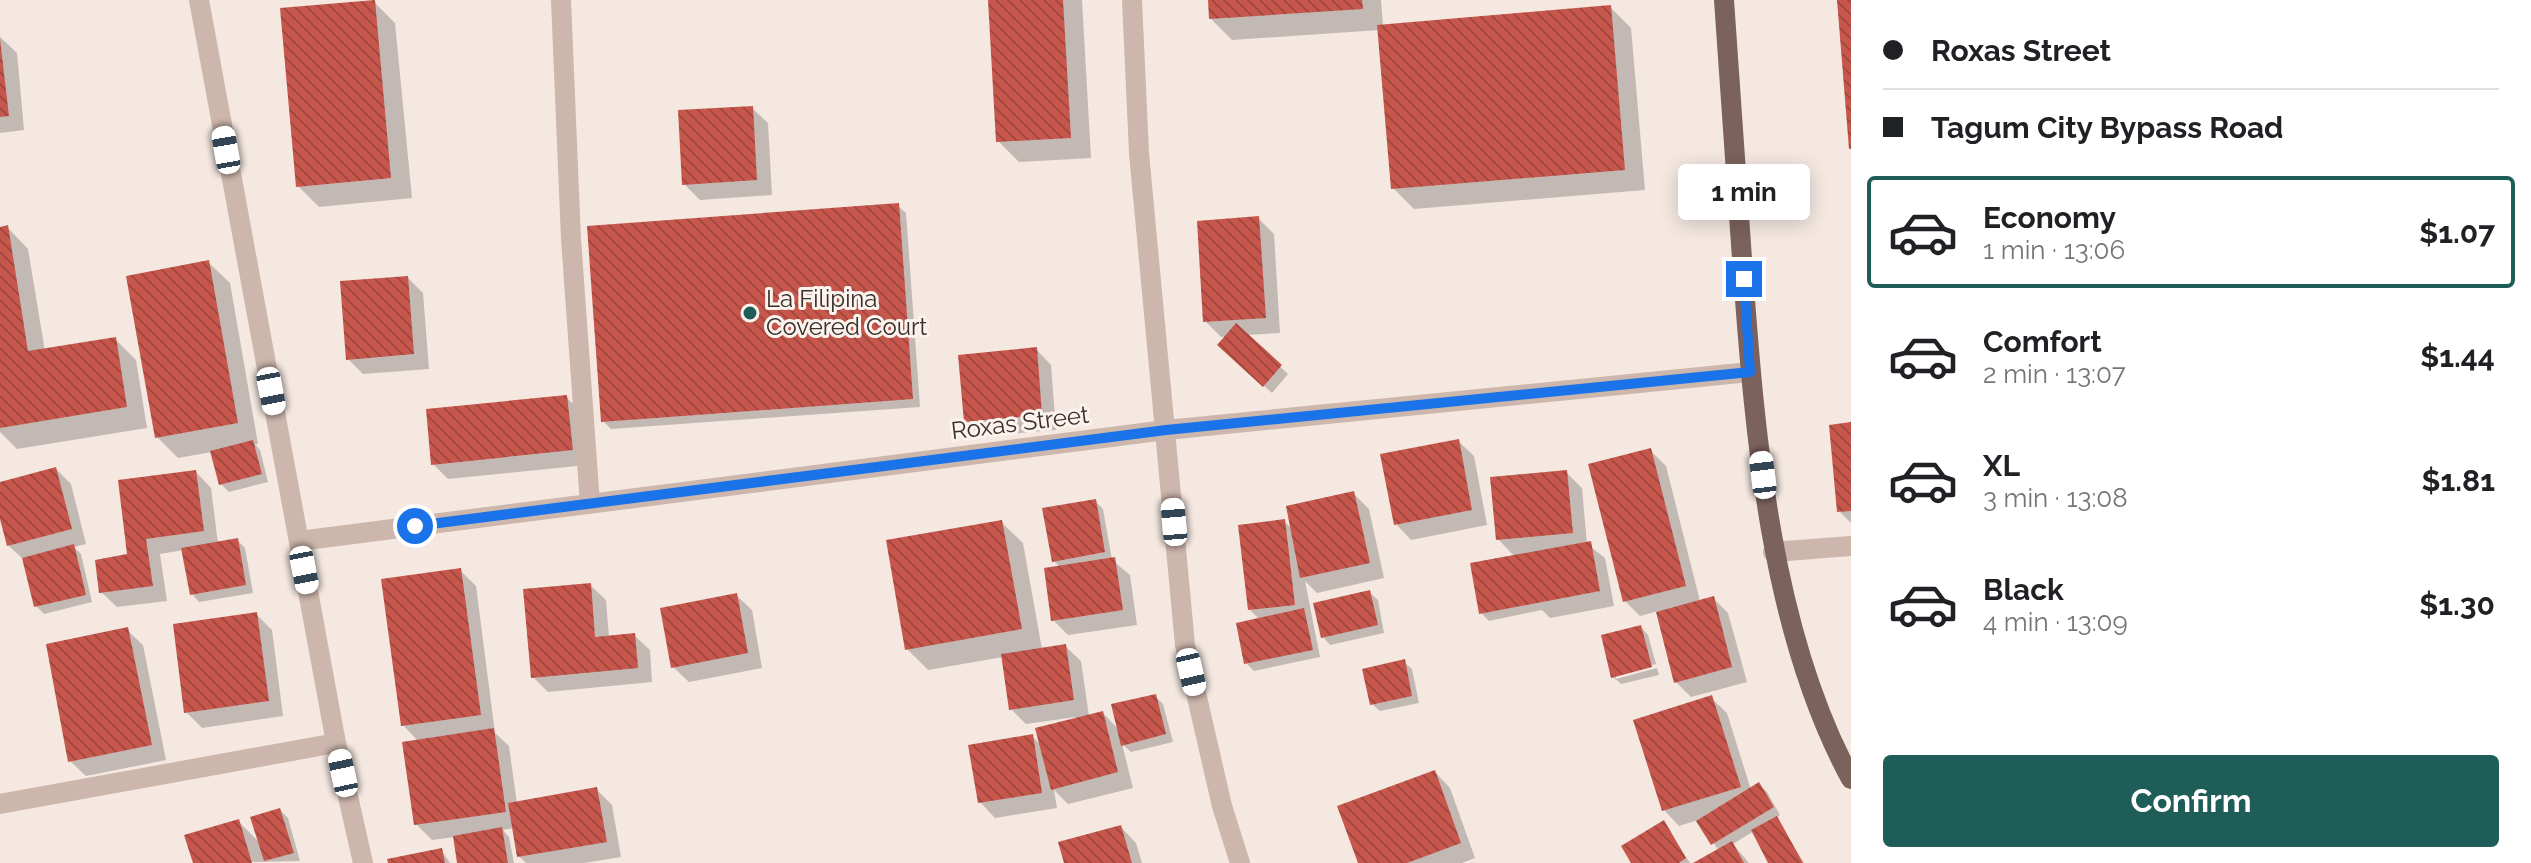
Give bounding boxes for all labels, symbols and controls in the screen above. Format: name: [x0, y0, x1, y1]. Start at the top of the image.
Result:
text: Roxas Street: [1931, 33, 2111, 68]
text: Tagum City Bypass Road: [1931, 110, 2283, 145]
car: [210, 124, 242, 176]
callout: 1 min: [1678, 163, 1810, 219]
text: 1 min: [1711, 177, 1777, 207]
icon: car: [1887, 196, 1959, 268]
text: Economy: [1983, 200, 2116, 235]
text: $1.07: [2419, 215, 2495, 250]
text: 1 min · 13:06: [1983, 235, 2125, 265]
route end: [1726, 261, 1762, 297]
place label: La Filipina Covered Court: [766, 284, 927, 341]
marker: La Filipina Covered Court: [741, 304, 759, 322]
icon: car: [1887, 320, 1959, 392]
text: Comfort: [1983, 324, 2102, 359]
text: $1.44: [2420, 339, 2495, 374]
text: 2 min · 13:07: [1983, 359, 2126, 389]
car: [255, 365, 287, 417]
street label: Roxas Street: [950, 400, 1090, 445]
icon: car: [1887, 444, 1959, 516]
text: XL: [1983, 448, 2020, 483]
car: [1748, 450, 1778, 500]
text: $1.81: [2421, 463, 2495, 498]
text: 3 min · 13:08: [1983, 483, 2128, 513]
car: [1160, 497, 1188, 547]
route start: [397, 508, 433, 544]
car: [288, 544, 320, 596]
icon: car: [1887, 568, 1959, 640]
text: Black: [1983, 572, 2064, 607]
text: $1.30: [2419, 587, 2495, 622]
text: 4 min · 13:09: [1983, 607, 2128, 637]
car: [1174, 646, 1208, 698]
car: [326, 747, 360, 799]
button: Confirm: [1883, 755, 2499, 847]

